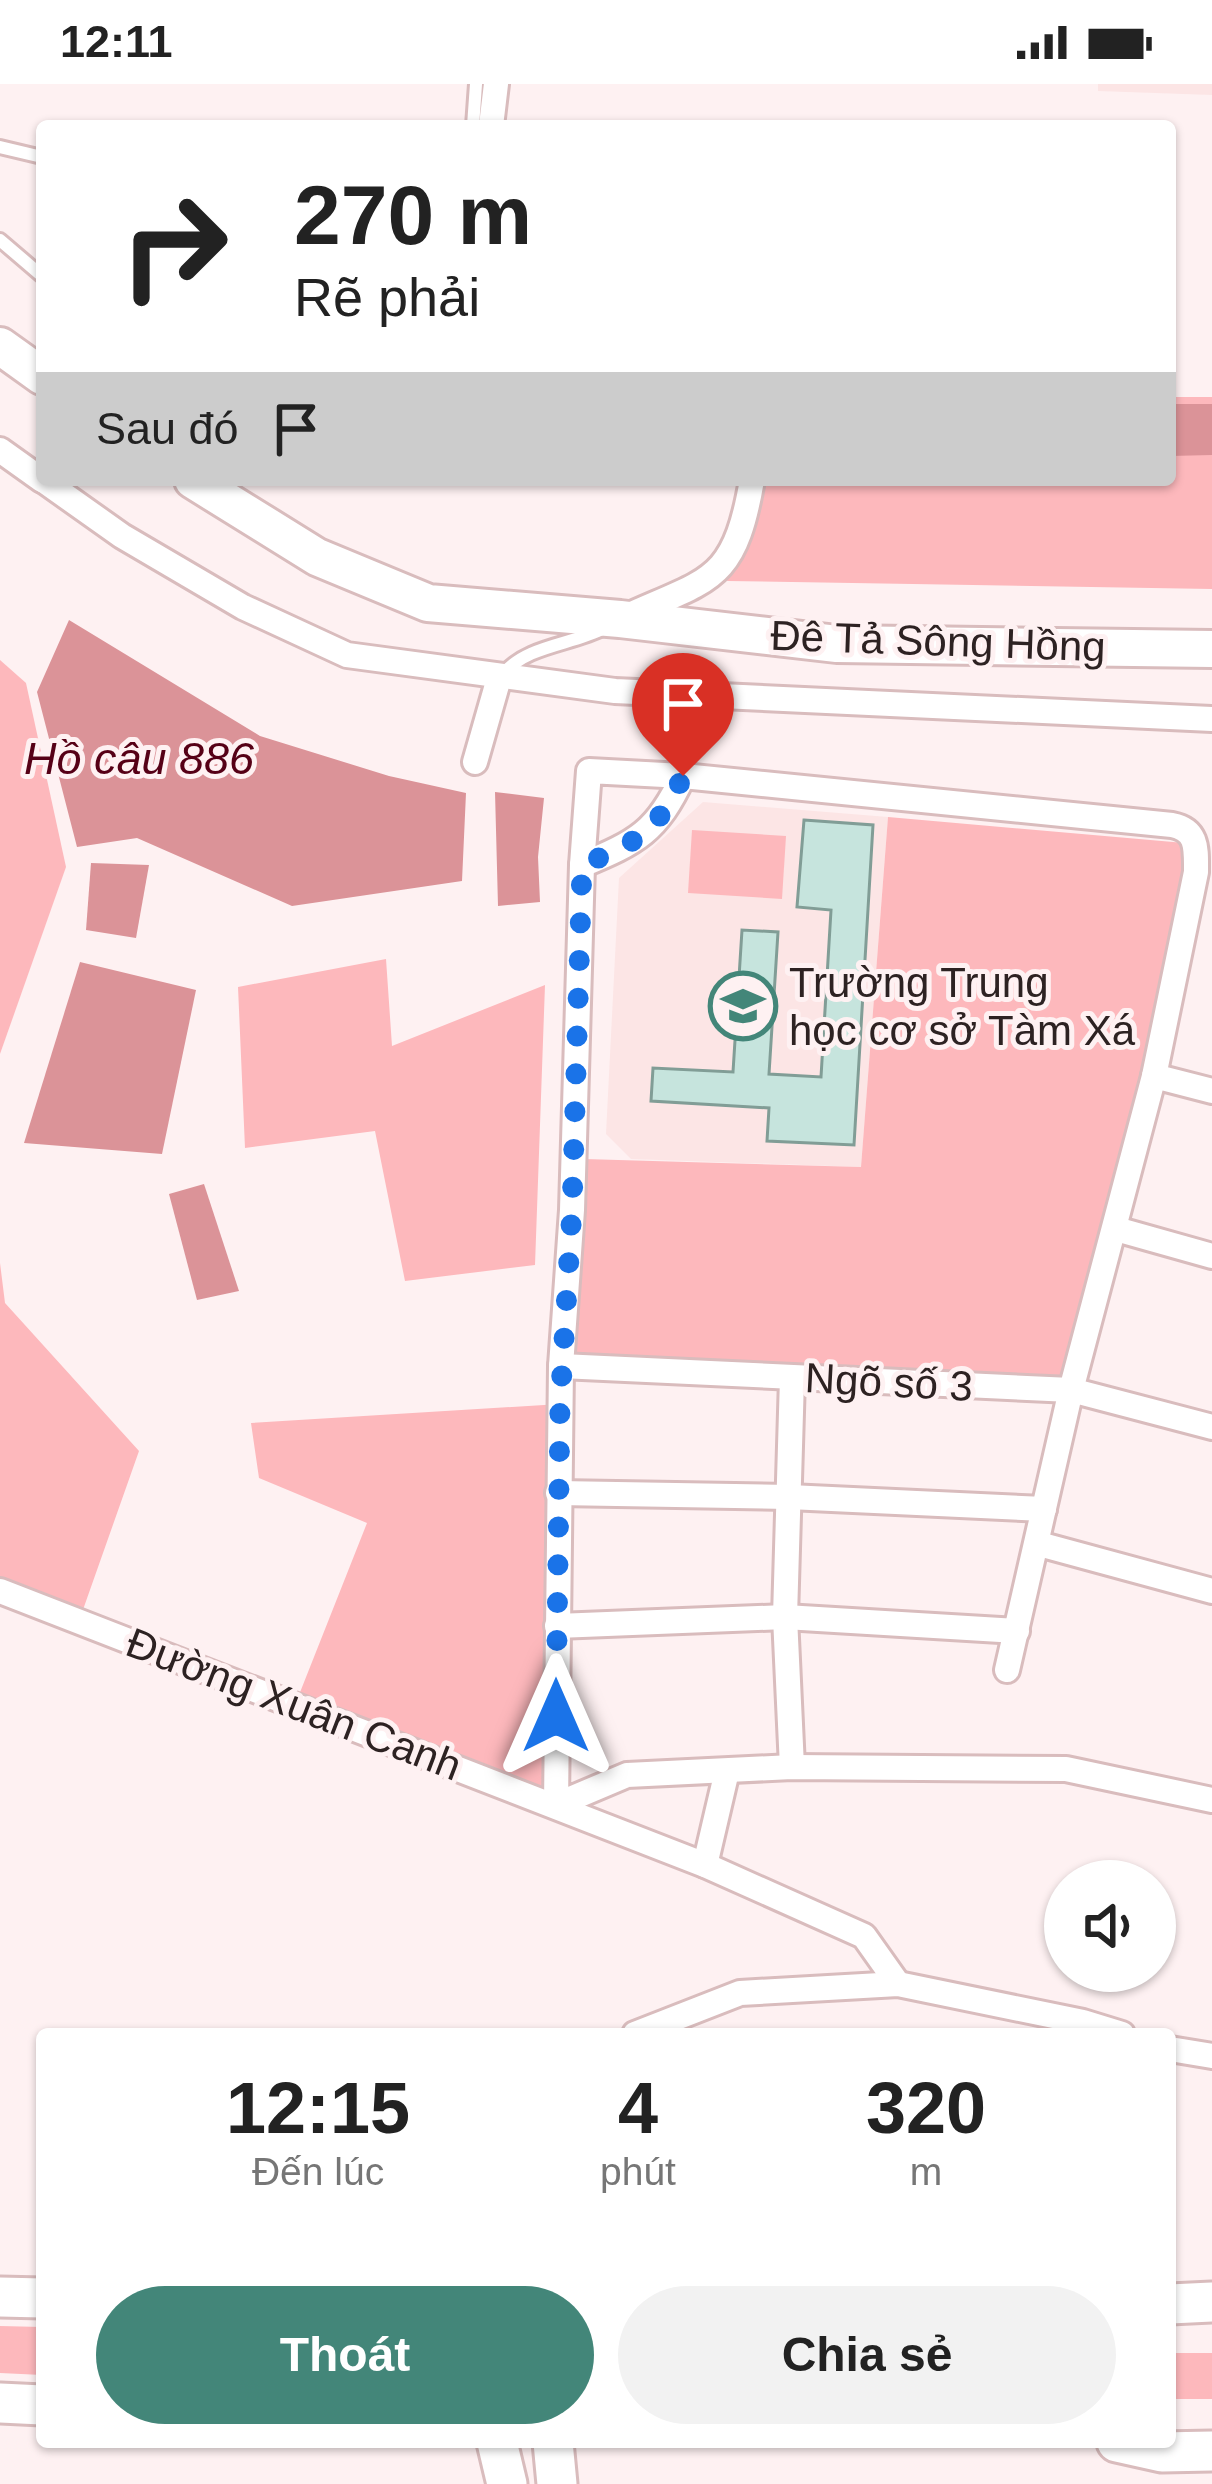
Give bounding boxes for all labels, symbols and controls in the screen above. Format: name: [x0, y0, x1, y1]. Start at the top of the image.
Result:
text: 12:11: [60, 16, 173, 67]
icon: right: [96, 168, 252, 324]
text: 270 m: [294, 168, 532, 262]
text: Rẽ phải: [294, 267, 480, 327]
icon: arrive: [263, 396, 329, 462]
text: Sau đó: [96, 403, 239, 454]
street label: Đê Tả Sông Hồng: [770, 612, 1106, 670]
pin: [632, 653, 734, 776]
icon: arrive: [650, 671, 716, 737]
water label: Hồ câu 886: [24, 733, 255, 784]
place label: Trường Trung học cơ sở Tàm Xá: [789, 959, 1136, 1054]
school or university icon: Trường Trung học cơ sở Tàm Xá: [708, 971, 778, 1041]
street label: Ngõ số 3: [804, 1354, 974, 1410]
street label: Đường Xuân Canh: [120, 1619, 468, 1789]
position arrow: [493, 1653, 619, 1779]
map controls: [1044, 1860, 1176, 1992]
button: sound: [1044, 1860, 1176, 1992]
text: 12:15: [226, 2068, 410, 2148]
text: 4: [618, 2068, 658, 2148]
text: 320: [866, 2068, 986, 2148]
text: Đến lúc: [252, 2150, 384, 2193]
text: phút: [600, 2150, 676, 2193]
text: m: [910, 2150, 942, 2193]
button: Thoát: [96, 2286, 594, 2424]
button: Chia sẻ: [618, 2286, 1116, 2424]

